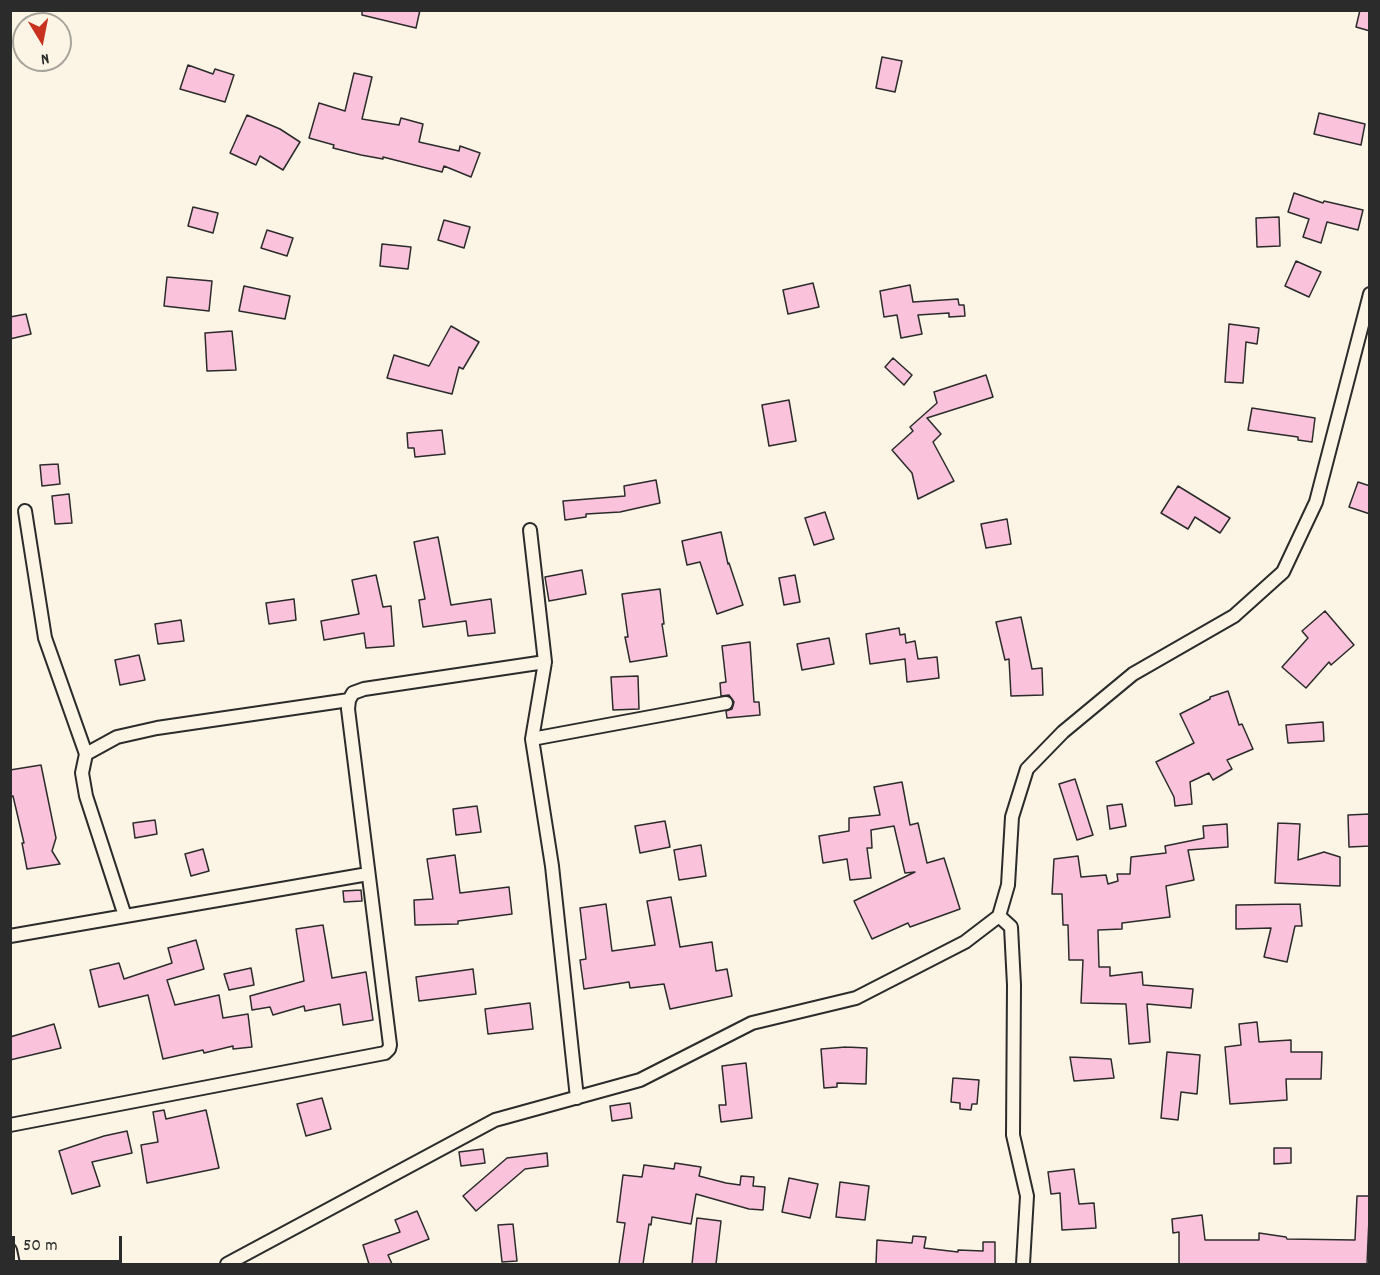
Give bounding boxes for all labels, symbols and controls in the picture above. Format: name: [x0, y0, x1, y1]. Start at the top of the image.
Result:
north arrow: [12, 12, 72, 72]
text: N: [39, 46, 51, 70]
scale bar: [15, 1224, 124, 1262]
text: 50 m: [23, 1234, 58, 1259]

